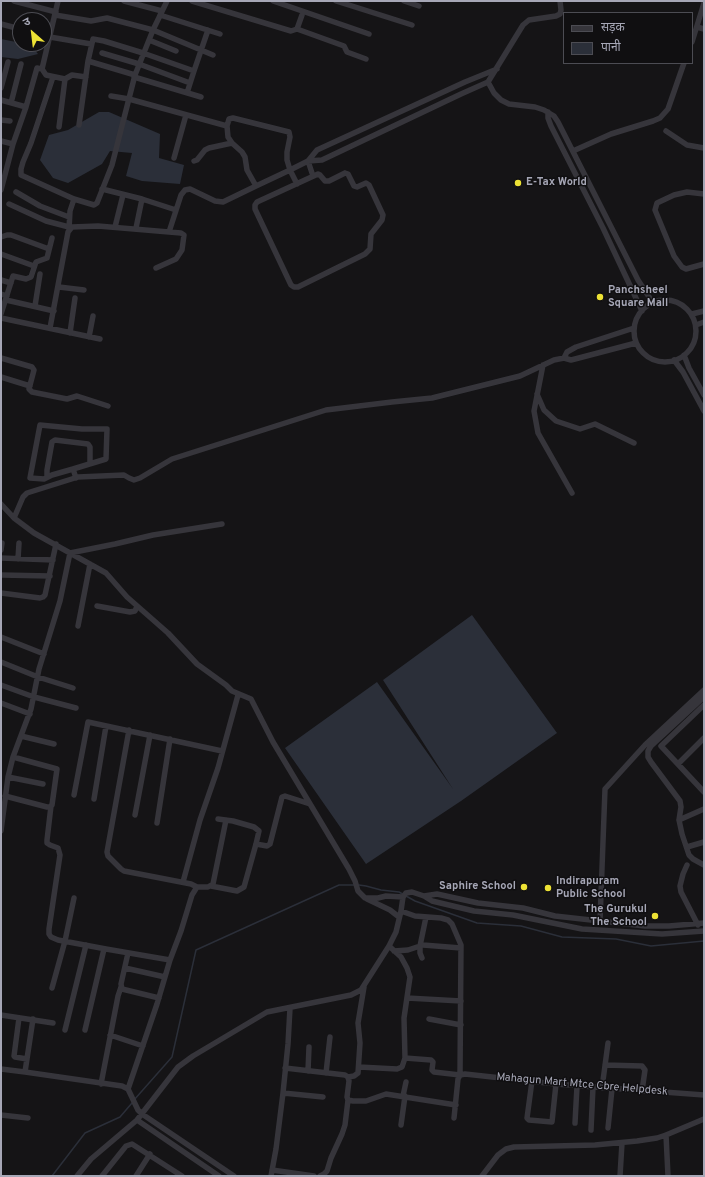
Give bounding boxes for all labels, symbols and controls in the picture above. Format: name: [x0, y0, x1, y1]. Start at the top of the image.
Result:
north arrow: [12, 12, 52, 52]
legend: [563, 12, 693, 64]
text: उ: [21, 15, 33, 30]
text: सड़क: [601, 20, 625, 36]
text: पानी: [601, 40, 621, 56]
place label: E-Tax World: [526, 176, 587, 190]
marker: E-Tax World: [513, 178, 523, 188]
place label: Panchsheel Square Mall: [608, 284, 668, 310]
marker: Panchsheel Square Mall: [595, 292, 605, 302]
place label: Indirapuram Public School: [556, 875, 626, 901]
place label: Saphire School: [439, 880, 516, 894]
marker: Saphire School: [519, 882, 529, 892]
marker: Indirapuram Public School: [543, 883, 553, 893]
place label: The Gurukul The School: [584, 903, 647, 929]
marker: The Gurukul The School: [650, 911, 660, 921]
street label: Mahagun Mart Mtce Cbre Helpdesk: [496, 1071, 668, 1099]

